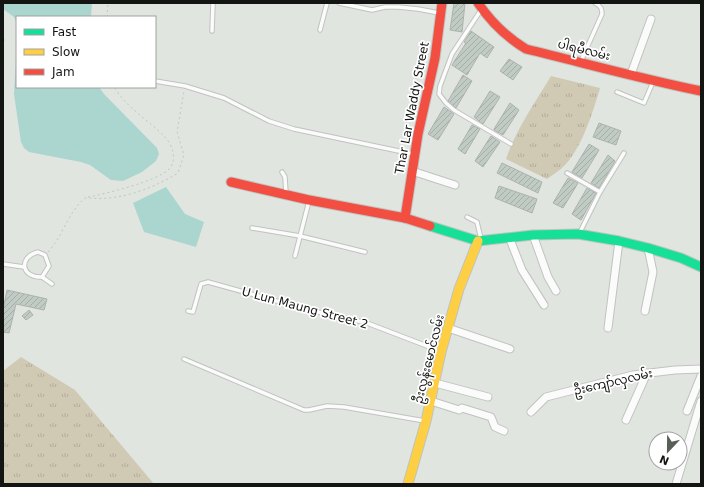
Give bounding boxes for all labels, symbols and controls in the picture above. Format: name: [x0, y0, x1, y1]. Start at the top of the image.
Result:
legend: [16, 16, 156, 88]
text: Fast: [52, 25, 76, 39]
street label: ပါရမီလမ်း: [556, 35, 612, 66]
street label: Thar Lar Waddy Street: [392, 40, 432, 177]
text: Slow: [52, 45, 80, 59]
text: Jam: [51, 65, 75, 79]
street label: U Lun Maung Street 2: [240, 284, 370, 332]
street label: ဦးလွန်းမောင်လမ်း: [409, 313, 450, 406]
street label: ဦးကျော်လှလမ်း: [572, 364, 655, 401]
north arrow: [648, 431, 688, 471]
text: N: [658, 452, 671, 468]

